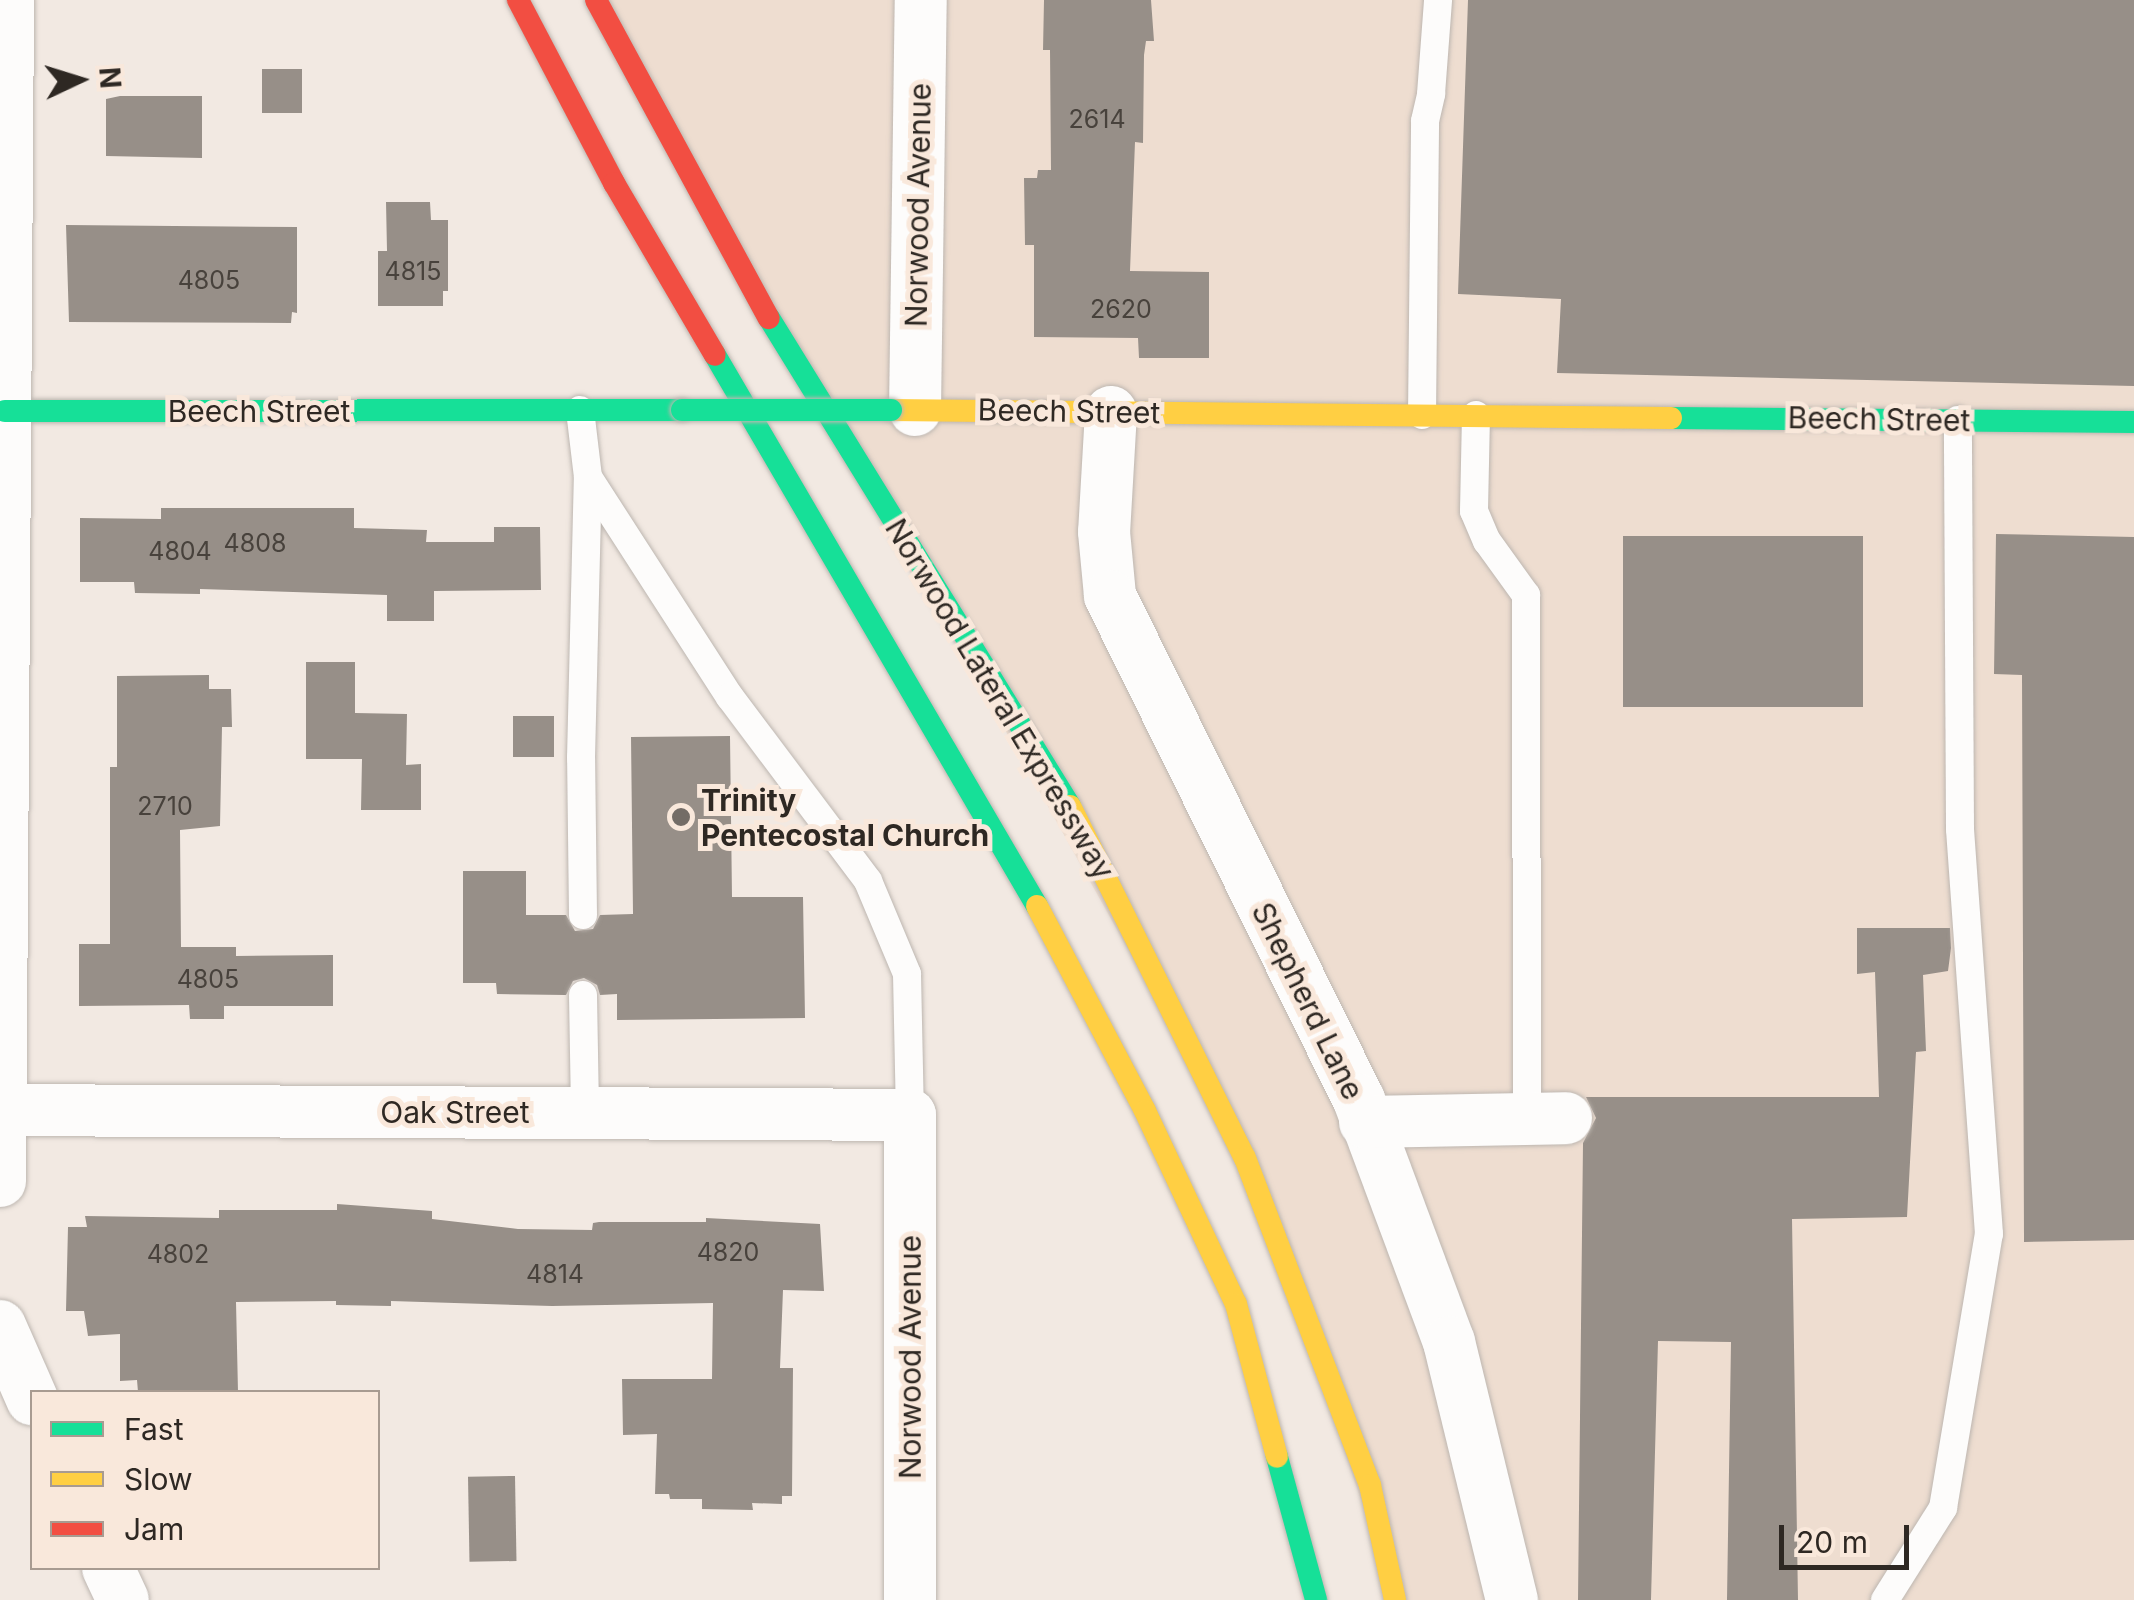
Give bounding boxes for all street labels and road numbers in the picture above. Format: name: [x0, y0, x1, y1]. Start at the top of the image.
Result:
street label: Norwood Avenue: [898, 83, 938, 327]
street label: Beech Street: [977, 391, 1161, 431]
street label: Beech Street: [168, 393, 350, 429]
street label: Beech Street: [1787, 399, 1971, 439]
street label: Norwood Lateral Expressway: [878, 512, 1122, 886]
street label: Shepherd Lane: [1245, 897, 1371, 1105]
street label: Oak Street: [380, 1094, 530, 1130]
street label: Norwood Avenue: [892, 1235, 928, 1479]

